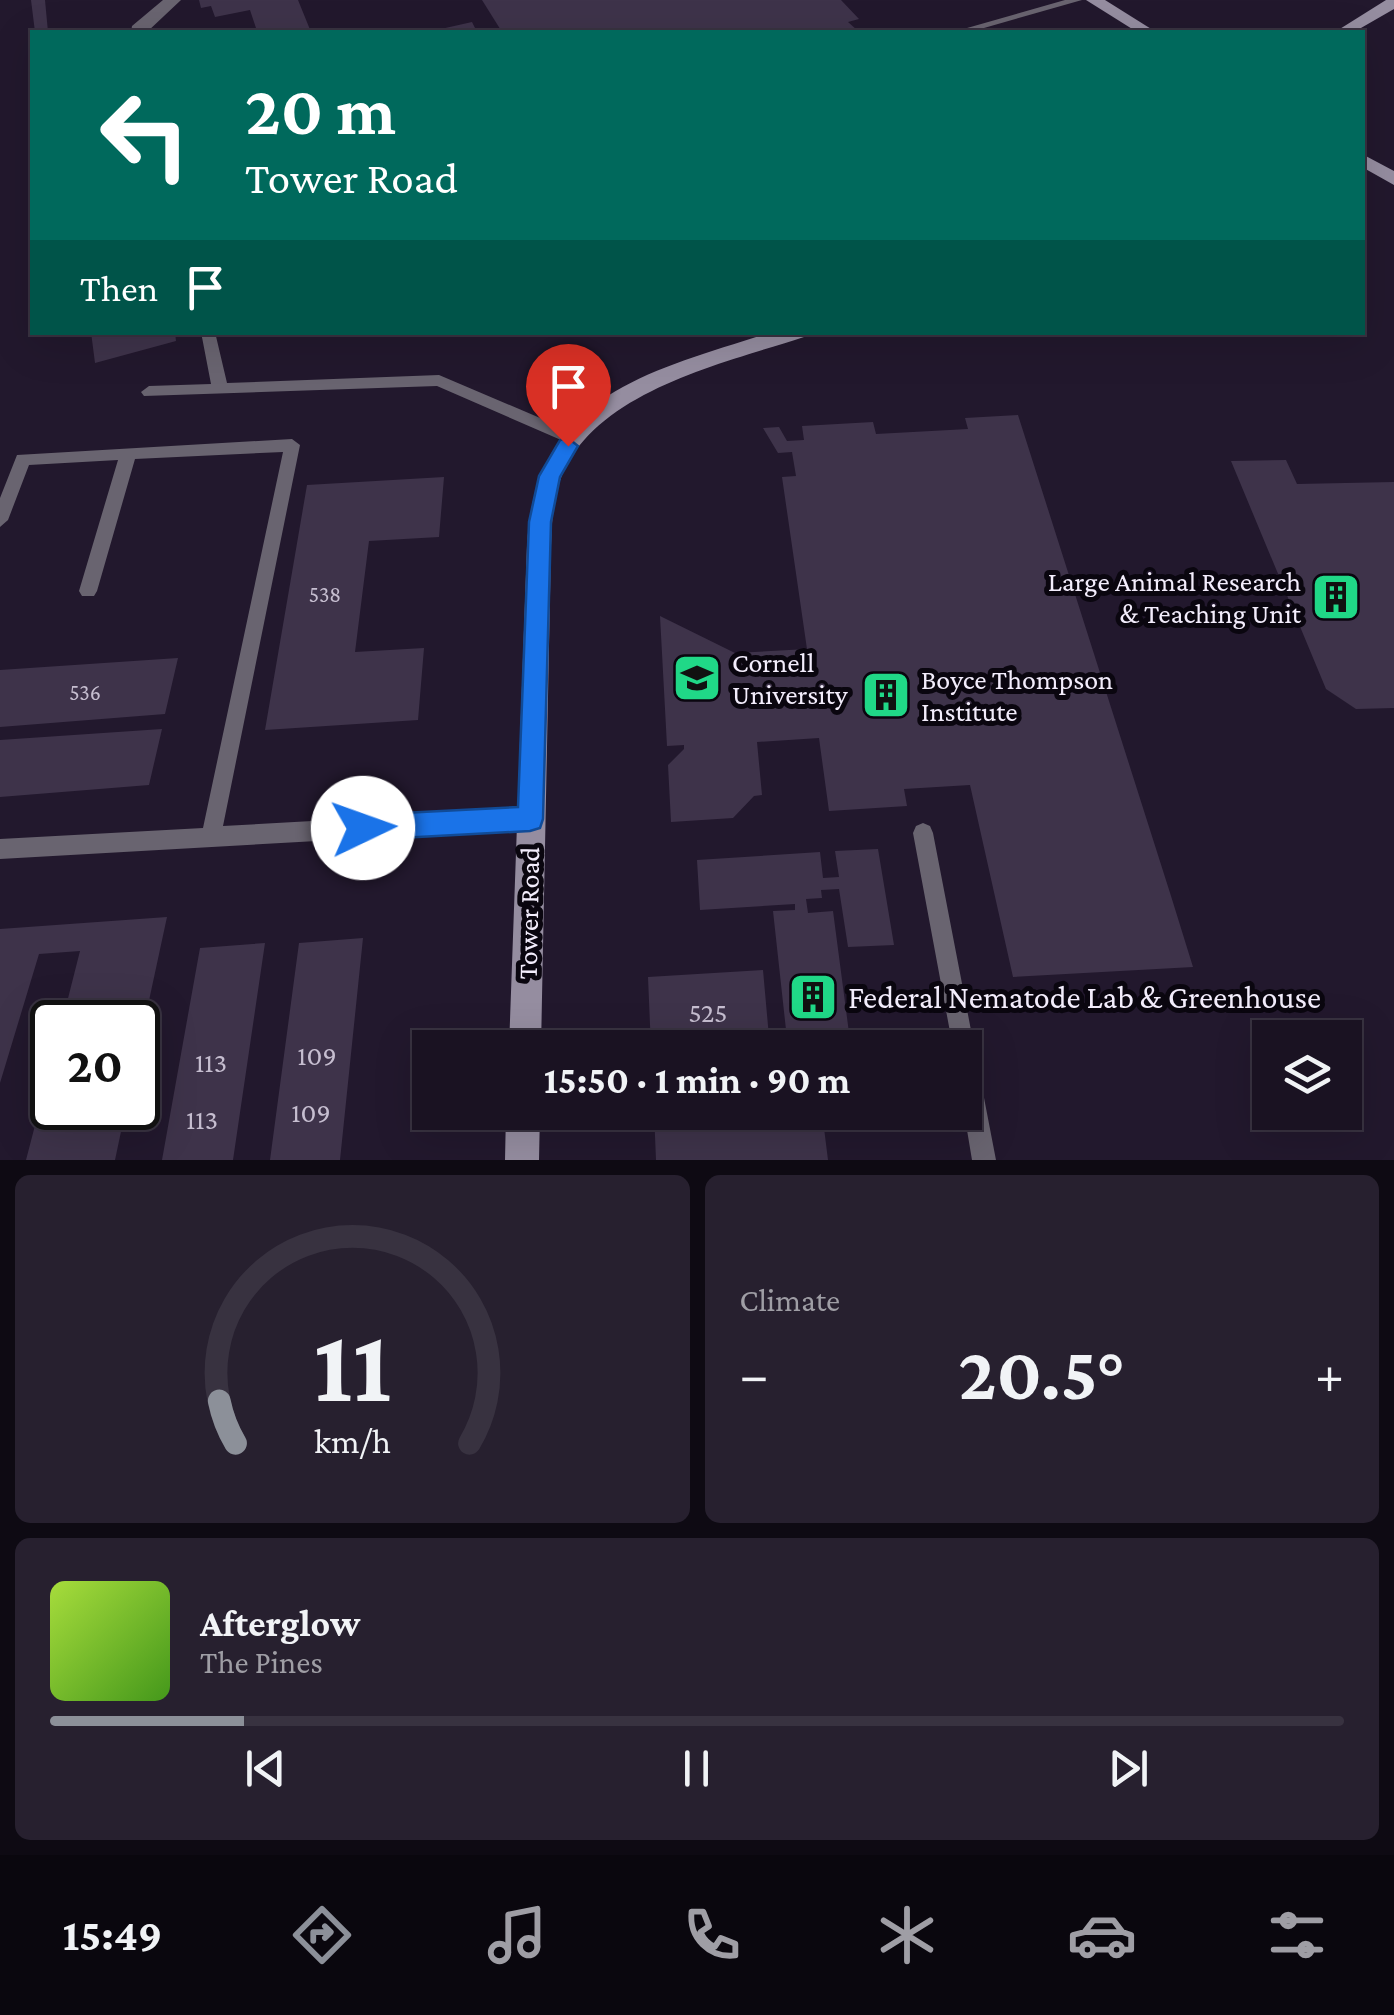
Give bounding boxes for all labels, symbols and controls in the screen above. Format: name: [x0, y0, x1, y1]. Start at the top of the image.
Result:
icon: left: [80, 70, 210, 200]
text: 20 m: [245, 71, 396, 149]
text: Tower Road: [245, 153, 458, 203]
icon: arrive: [178, 260, 233, 315]
text: Then: [80, 267, 158, 309]
pin: [526, 344, 611, 447]
icon: arrive: [541, 359, 596, 414]
place label: Large Animal Research & Teaching Unit: [1048, 566, 1302, 629]
building icon: Large Animal Research & Teaching Unit: [1310, 571, 1362, 623]
house number: 538: [309, 582, 341, 607]
place label: Cornell University: [732, 647, 849, 710]
school or university icon: Cornell University: [671, 652, 723, 704]
place label: Boyce Thompson Institute: [921, 664, 1113, 727]
building icon: Boyce Thompson Institute: [860, 669, 912, 721]
house number: 536: [69, 680, 101, 705]
position arrow: [311, 776, 415, 880]
street label: Tower Road: [512, 846, 545, 980]
building icon: Federal Nematode Lab & Greenhouse: [787, 971, 839, 1023]
place label: Federal Nematode Lab & Greenhouse: [848, 979, 1321, 1015]
house number: 525: [688, 997, 728, 1028]
speed limit sign: 20: [30, 1000, 160, 1130]
map controls: [1252, 1020, 1362, 1130]
button: layers: [1252, 1020, 1362, 1130]
house number: 109: [297, 1040, 337, 1071]
house number: 113: [195, 1047, 227, 1078]
text: 15:50 · 1 min · 90 m: [544, 1059, 850, 1101]
house number: 109: [291, 1097, 331, 1128]
house number: 113: [186, 1104, 218, 1135]
text: Climate: [740, 1282, 840, 1318]
text: 11: [313, 1308, 391, 1423]
text: 20.5°: [958, 1332, 1125, 1415]
text: −: [740, 1344, 769, 1405]
text: +: [1315, 1344, 1344, 1405]
text: km/h: [314, 1421, 391, 1461]
text: Afterglow: [200, 1602, 360, 1644]
text: The Pines: [200, 1644, 323, 1680]
icon: previous: [238, 1741, 293, 1796]
icon: pause: [669, 1741, 724, 1796]
icon: next: [1101, 1741, 1156, 1796]
icon: directions: [287, 1900, 357, 1970]
icon: music: [482, 1900, 552, 1970]
icon: phone: [677, 1900, 747, 1970]
icon: climate: [872, 1900, 942, 1970]
icon: car: [1067, 1900, 1137, 1970]
icon: filters: [1262, 1900, 1332, 1970]
text: 15:49: [62, 1910, 162, 1960]

